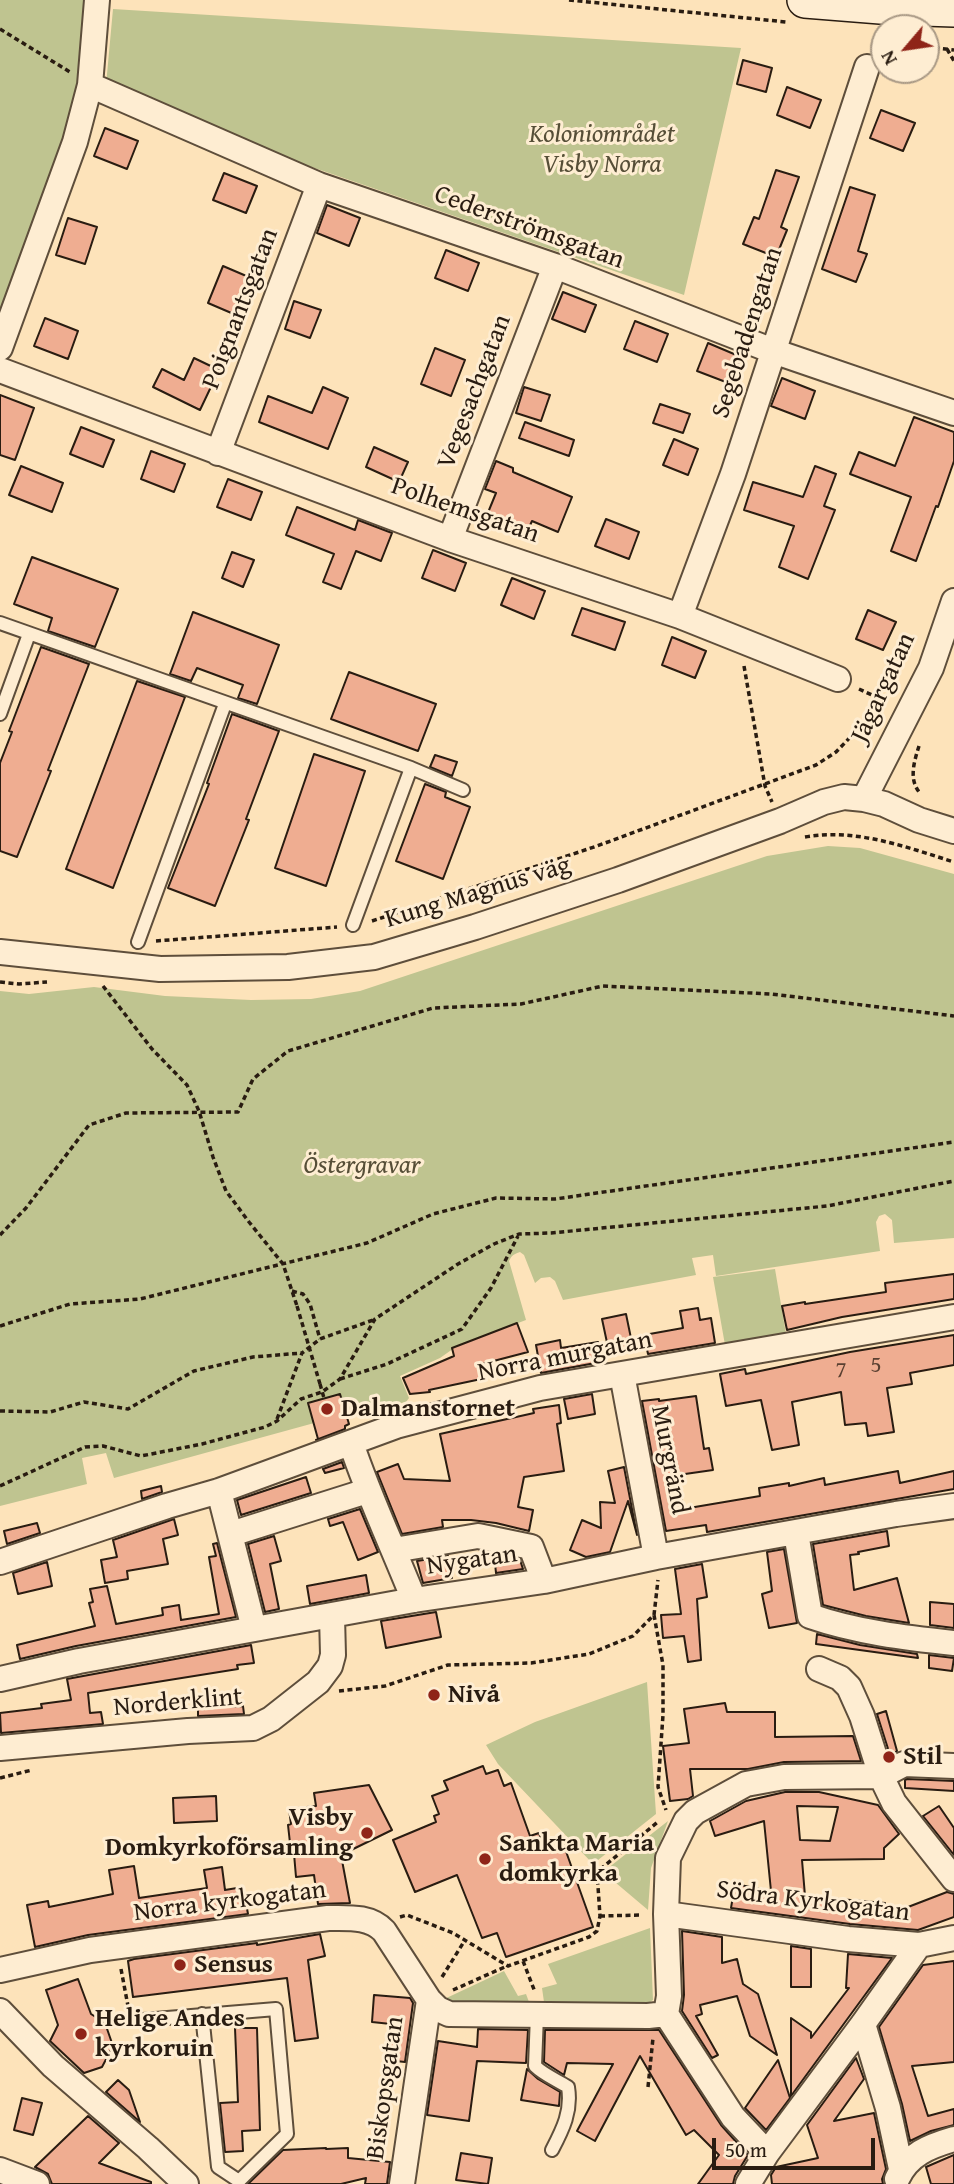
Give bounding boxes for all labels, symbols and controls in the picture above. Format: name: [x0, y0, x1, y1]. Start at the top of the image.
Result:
north arrow: [870, 14, 940, 84]
text: N: [873, 46, 904, 71]
park label: Koloniområdet Visby Norra: [529, 119, 675, 180]
street label: Cederströmsgatan: [430, 179, 628, 277]
street label: Poignantsgatan: [196, 224, 286, 394]
street label: Segebadengatan: [706, 244, 790, 422]
street label: Vegesachgatan: [431, 311, 519, 473]
street label: Polhemsgatan: [387, 471, 543, 551]
street label: Jägargatan: [845, 628, 923, 748]
street label: Kung Magnus väg: [382, 850, 574, 936]
park label: Östergravar: [303, 1150, 421, 1182]
street label: Norra murgatan: [475, 1325, 655, 1389]
house number: 5: [870, 1352, 882, 1380]
house number: 7: [835, 1357, 847, 1385]
place label: Dalmanstornet: [341, 1393, 515, 1425]
marker: Dalmanstornet: [319, 1401, 335, 1417]
street label: Murgränd: [643, 1403, 695, 1517]
street label: Nygatan: [425, 1539, 519, 1583]
place label: Nivå: [448, 1679, 500, 1711]
street label: Norderklint: [112, 1682, 244, 1724]
marker: Nivå: [426, 1687, 442, 1703]
place label: Stil: [903, 1741, 943, 1773]
marker: Stil: [881, 1749, 897, 1765]
place label: Visby Domkyrkoförsamling: [105, 1802, 353, 1864]
marker: Visby Domkyrkoförsamling: [359, 1825, 375, 1841]
place label: Sankta Maria domkyrka: [499, 1828, 654, 1890]
marker: Sankta Maria domkyrka: [477, 1851, 493, 1867]
street label: Norra kyrkogatan: [132, 1875, 328, 1929]
street label: Södra Kyrkogatan: [715, 1875, 911, 1929]
place label: Sensus: [194, 1949, 273, 1981]
marker: Sensus: [172, 1957, 188, 1973]
place label: Helige Andes kyrkoruin: [95, 2003, 245, 2064]
street label: Biskopsgatan: [361, 2015, 411, 2161]
marker: Helige Andes kyrkoruin: [73, 2026, 89, 2042]
scale bar: [716, 2124, 879, 2168]
text: 50 m: [725, 2134, 767, 2165]

